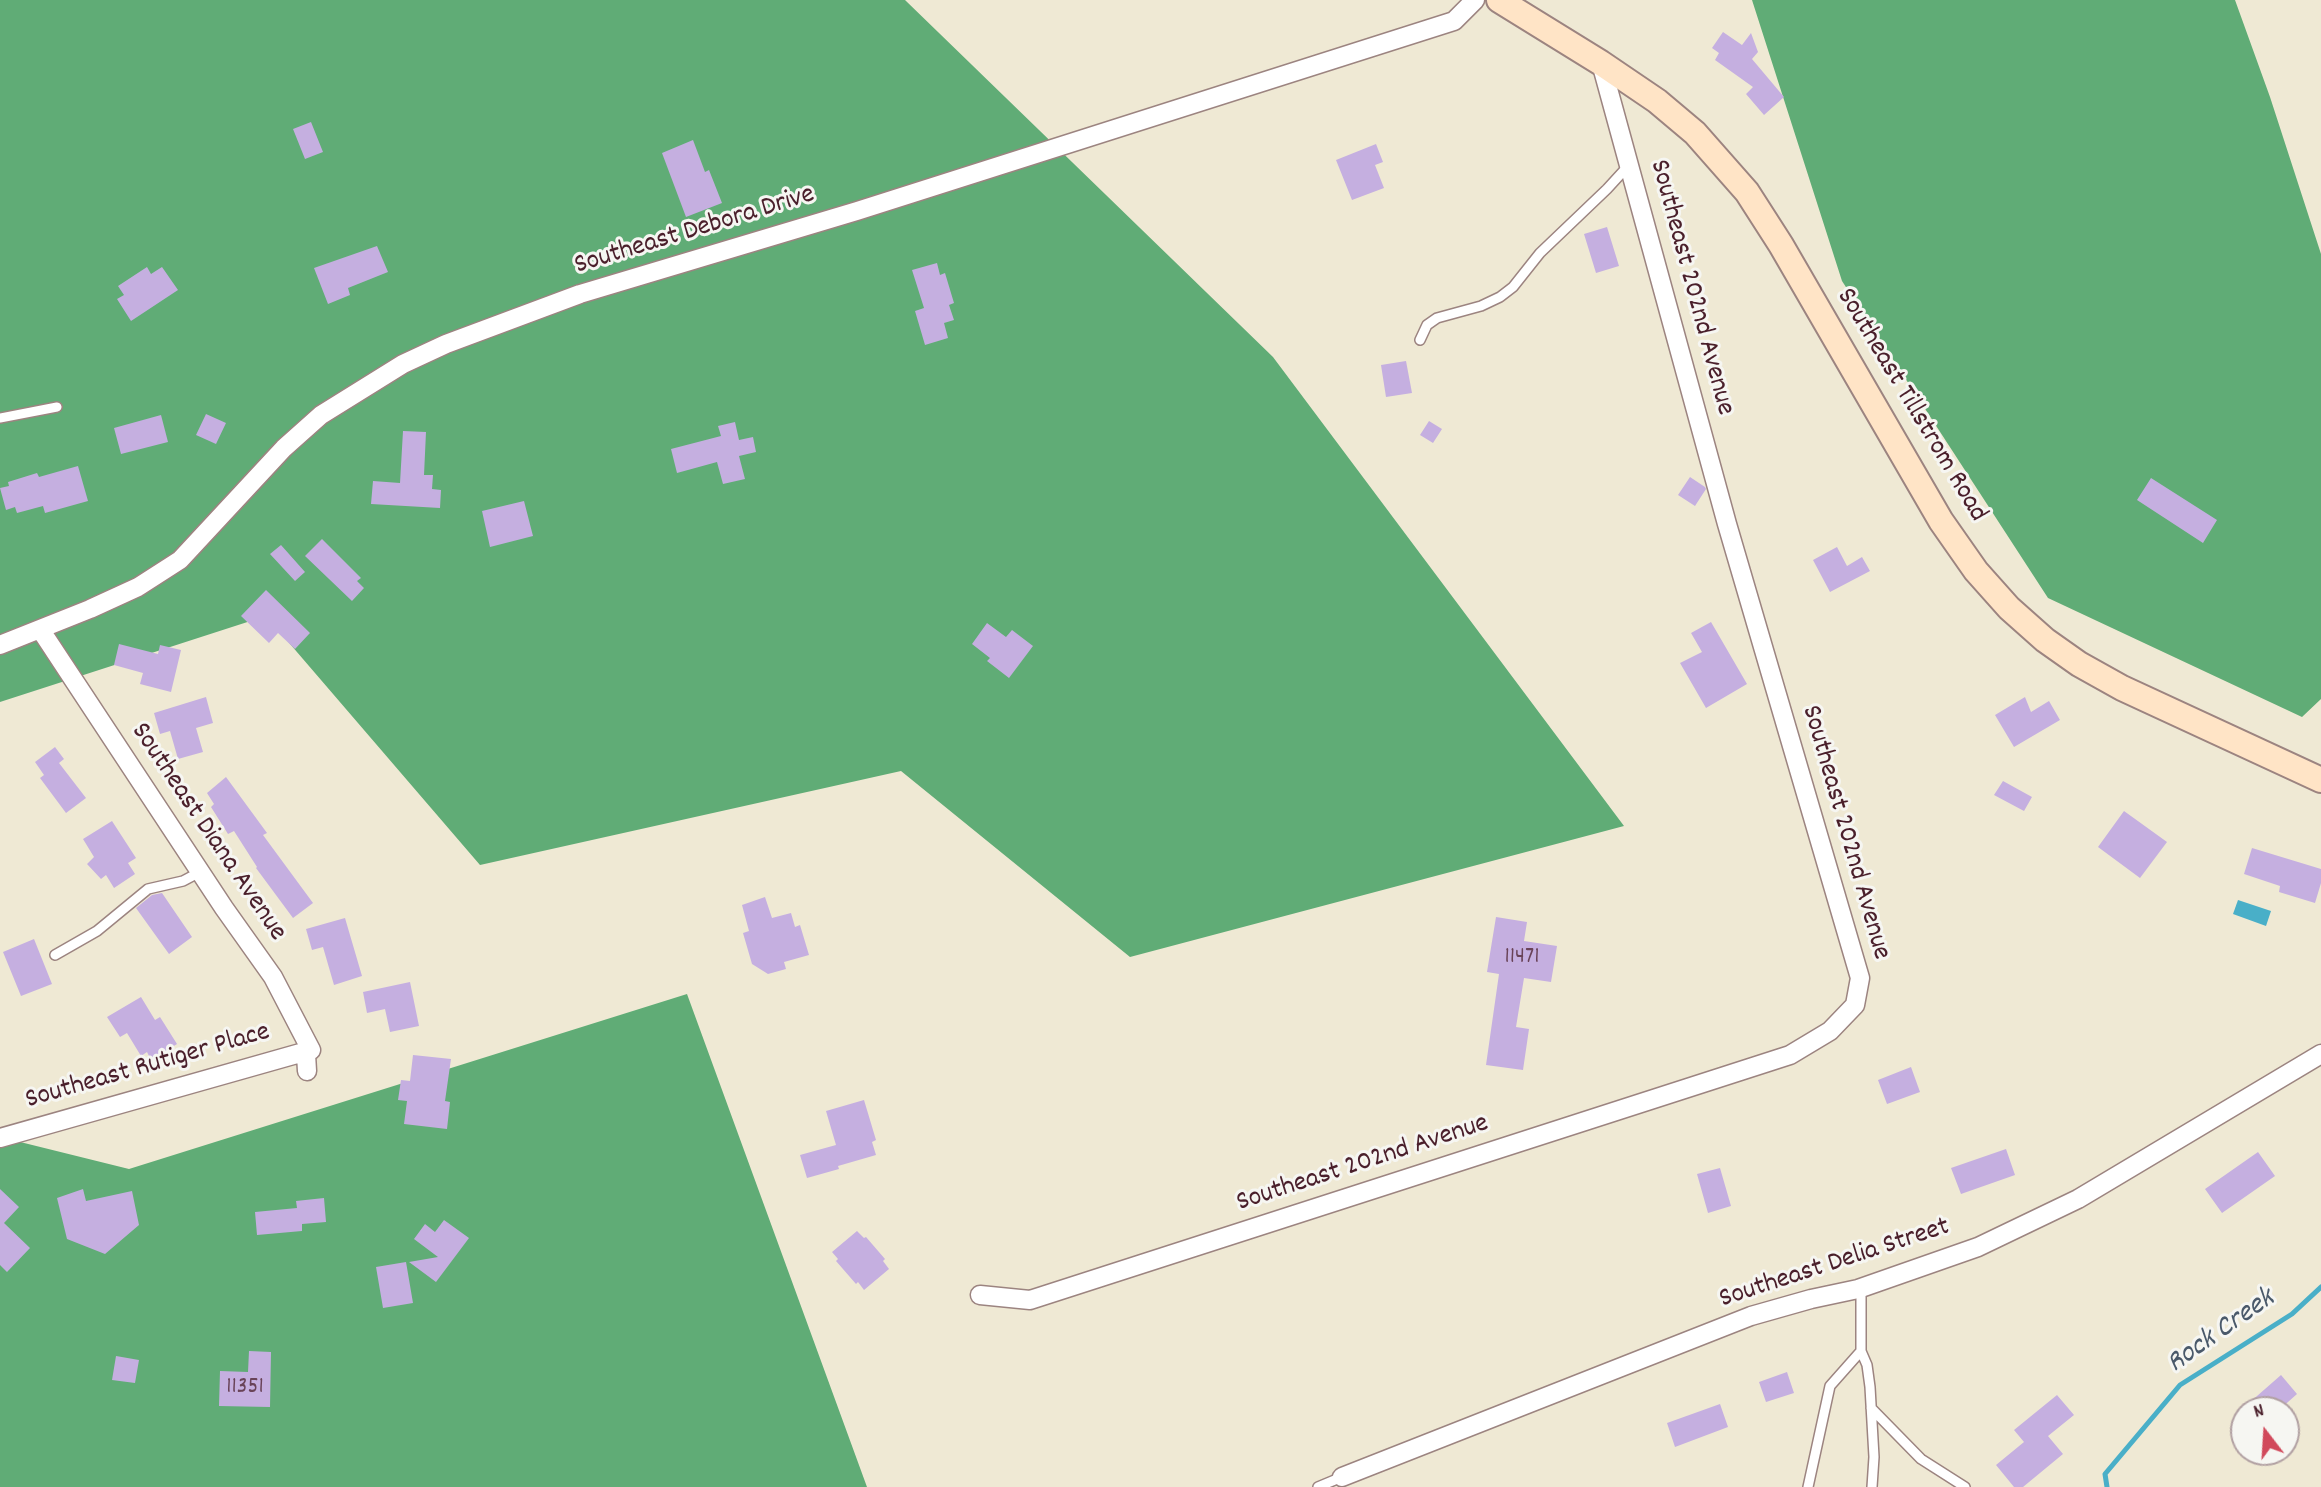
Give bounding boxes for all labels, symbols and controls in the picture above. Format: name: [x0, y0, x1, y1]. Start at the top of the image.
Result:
street label: Southeast 202nd Avenue: [1640, 157, 1740, 419]
street label: Southeast Debora Drive: [571, 179, 819, 285]
street label: Southeast Tillstrom Road: [1827, 283, 1993, 529]
street label: Southeast 202nd Avenue: [1792, 702, 1896, 964]
street label: Southeast Diana Avenue: [122, 718, 292, 948]
house number: 11471: [1505, 945, 1539, 973]
street label: Southeast Rutiger Place: [22, 1017, 274, 1119]
street label: Southeast 202nd Avenue: [1233, 1108, 1493, 1222]
street label: Southeast Delia Street: [1716, 1212, 1954, 1318]
water label: Rock Creek: [2161, 1283, 2283, 1383]
house number: 11351: [226, 1375, 264, 1403]
north arrow: [2230, 1396, 2300, 1466]
text: N: [2251, 1398, 2268, 1427]

